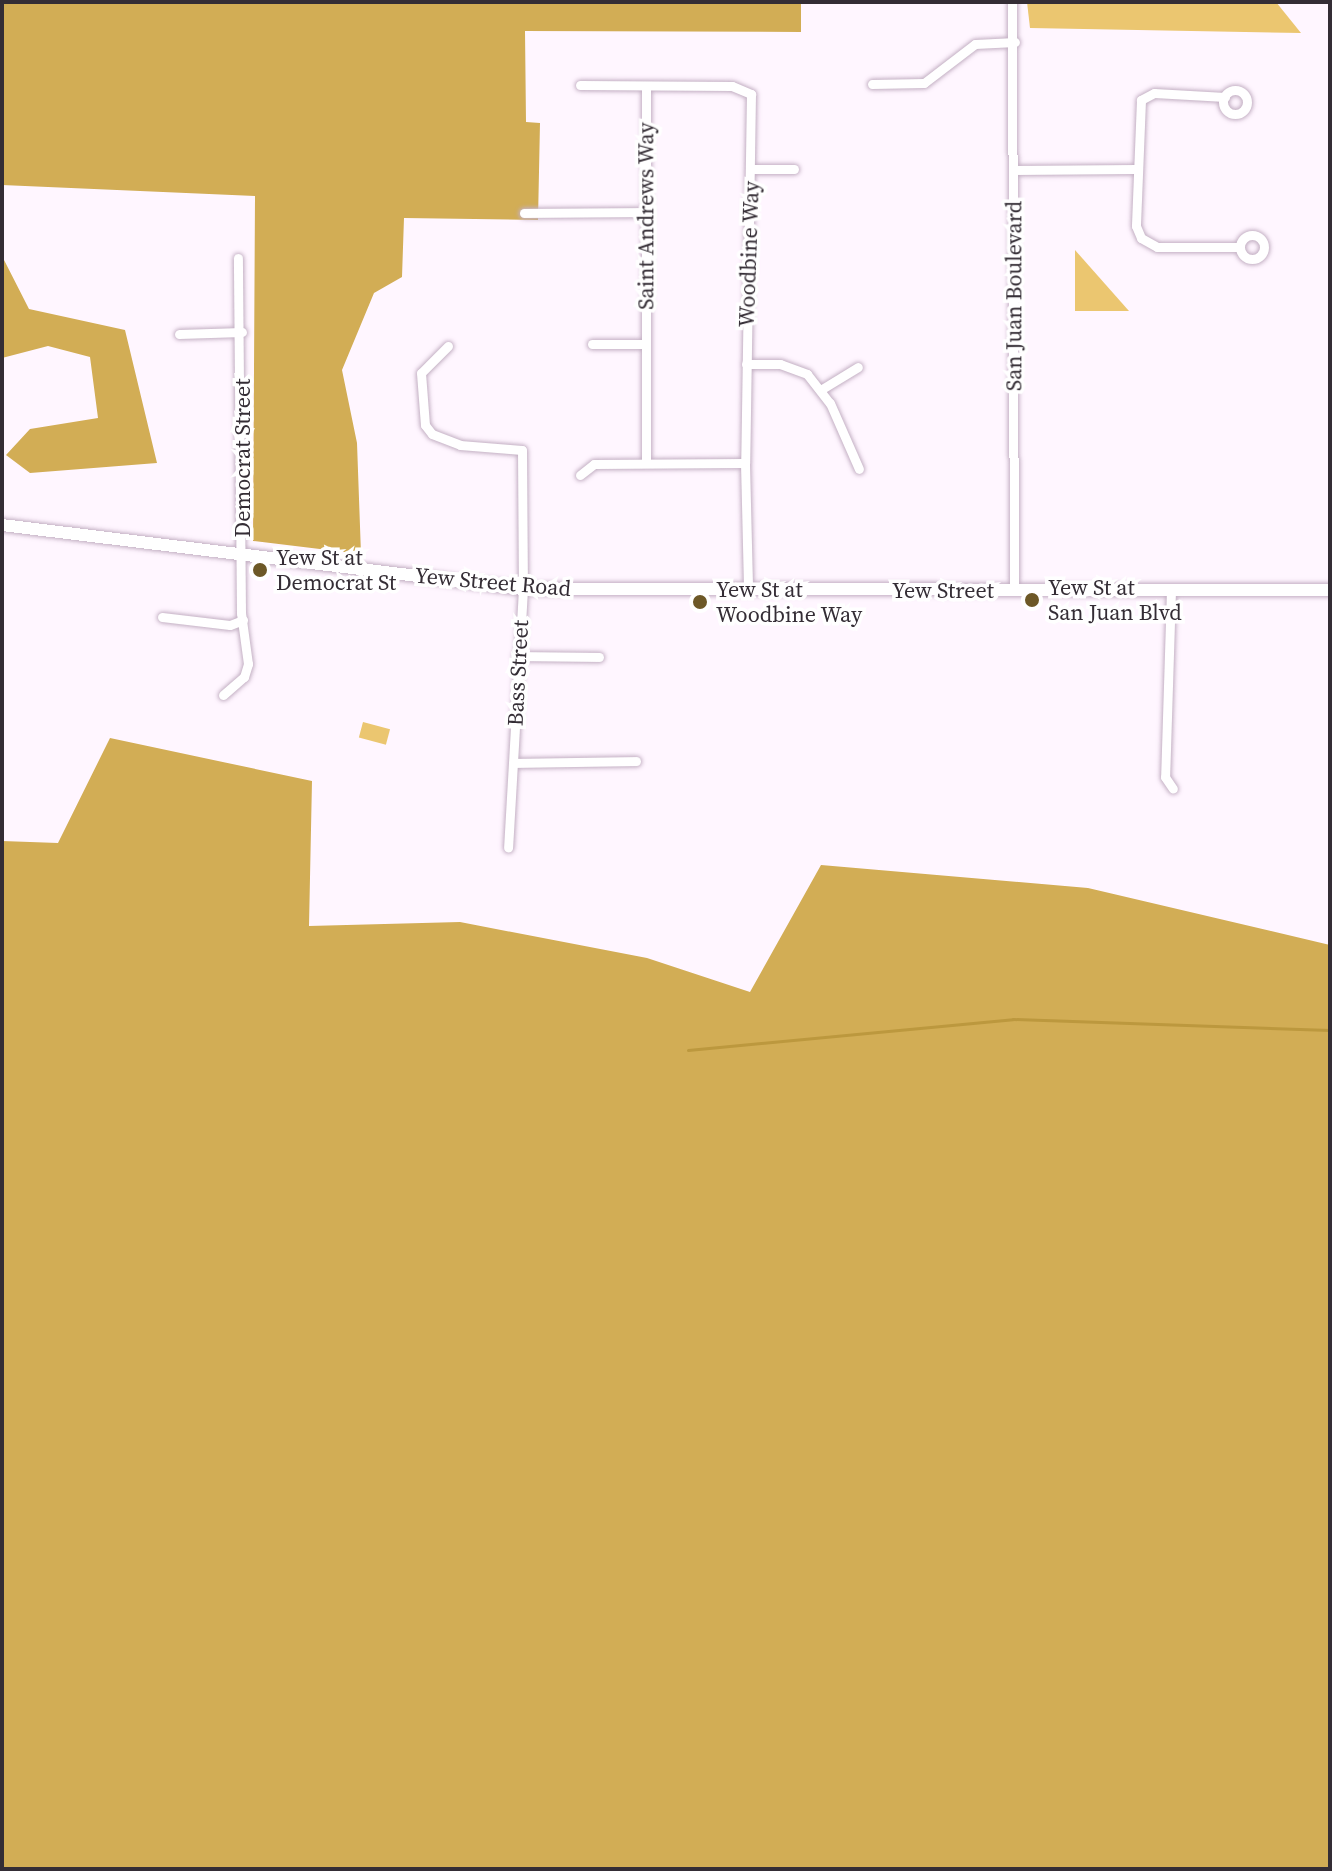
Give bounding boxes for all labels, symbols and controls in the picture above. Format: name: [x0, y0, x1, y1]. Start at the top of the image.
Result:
street label: Saint Andrews Way: [633, 122, 659, 310]
street label: Woodbine Way: [733, 180, 765, 328]
street label: San Juan Boulevard: [1001, 201, 1027, 391]
street label: Democrat Street: [230, 379, 256, 537]
place label: Yew St at Democrat St: [276, 544, 396, 596]
marker: Yew St at Democrat St: [251, 561, 269, 579]
street label: Yew Street Road: [414, 562, 572, 602]
place label: Yew St at San Juan Blvd: [1048, 574, 1182, 626]
place label: Yew St at Woodbine Way: [716, 576, 863, 628]
street label: Yew Street: [892, 578, 994, 604]
marker: Yew St at San Juan Blvd: [1023, 591, 1041, 609]
marker: Yew St at Woodbine Way: [691, 593, 709, 611]
street label: Bass Street: [502, 619, 534, 727]

